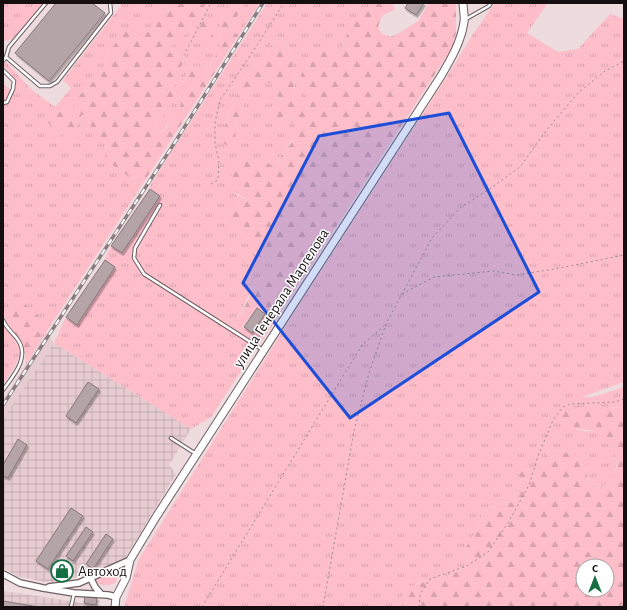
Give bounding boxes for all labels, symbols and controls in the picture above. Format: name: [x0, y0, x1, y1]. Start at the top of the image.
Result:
street label: улица Генерала Маргелова: [230, 226, 332, 371]
shop icon: Автоход: [49, 558, 75, 584]
north arrow: [575, 558, 615, 598]
text: С: [592, 563, 598, 574]
place label: Автоход: [78, 564, 127, 579]

